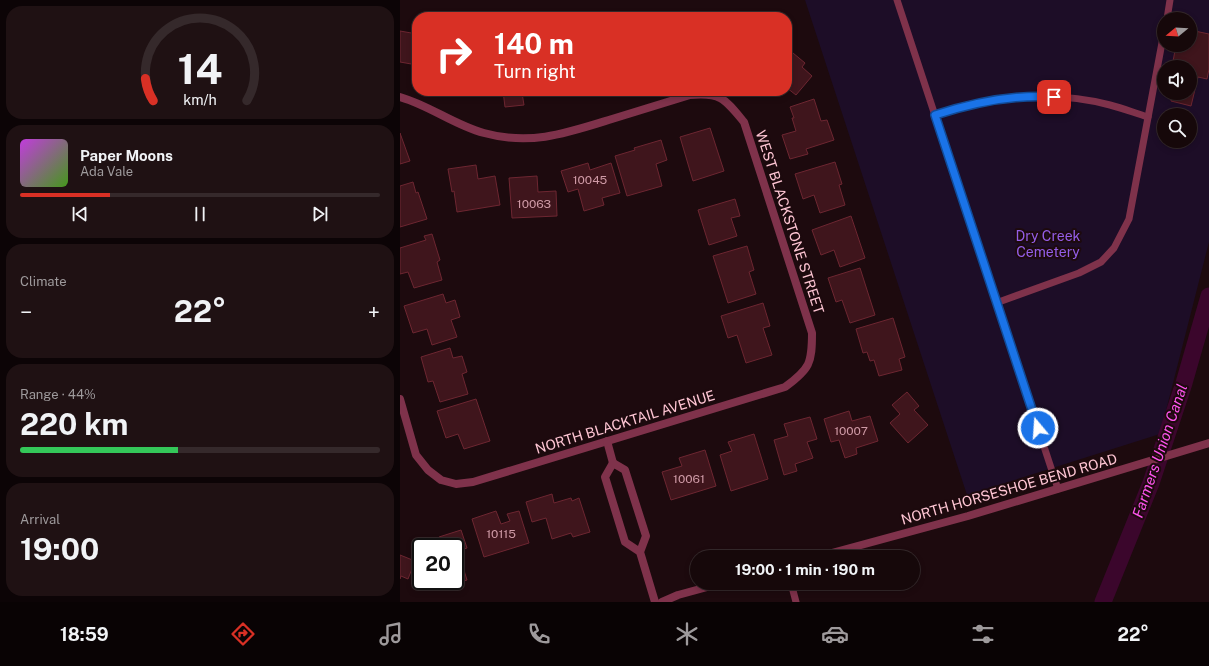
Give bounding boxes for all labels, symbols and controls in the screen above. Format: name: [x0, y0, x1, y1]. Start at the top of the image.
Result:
north arrow: [1157, 12, 1197, 52]
map controls: [1157, 12, 1197, 148]
text: 140 m: [494, 27, 574, 60]
icon: right: [428, 28, 480, 80]
text: 14: [177, 43, 223, 92]
button: sound: [1157, 60, 1197, 100]
text: Turn right: [494, 61, 576, 82]
pin: [1037, 80, 1071, 114]
icon: arrive: [1043, 86, 1065, 108]
text: km/h: [183, 90, 217, 107]
button: search: [1157, 108, 1197, 148]
street label: WEST BLACKSTONE STREET: [753, 128, 827, 316]
text: Paper Moons: [80, 147, 173, 164]
text: Ada Vale: [80, 164, 133, 179]
house number: 10045: [573, 173, 608, 187]
house number: 10063: [517, 197, 551, 211]
icon: previous: [69, 203, 91, 225]
icon: pause: [189, 203, 211, 225]
icon: next: [309, 203, 331, 225]
park label: Dry Creek Cemetery: [1016, 228, 1081, 260]
text: Climate: [20, 274, 67, 289]
text: 22°: [174, 293, 226, 329]
text: −: [20, 299, 32, 325]
text: +: [368, 299, 380, 325]
water label: Farmers Union Canal: [1129, 382, 1190, 520]
text: Range · 44%: [20, 387, 96, 402]
street label: NORTH BLACKTAIL AVENUE: [533, 387, 717, 457]
text: 220 km: [20, 406, 128, 442]
position arrow: [1017, 407, 1059, 449]
house number: 10007: [834, 424, 868, 438]
street label: NORTH HORSESHOE BEND ROAD: [899, 450, 1119, 528]
house number: 10061: [673, 472, 705, 486]
text: Arrival: [20, 512, 60, 527]
house number: 10115: [486, 527, 516, 541]
text: 19:00: [20, 531, 99, 567]
speed limit sign: 20: [412, 538, 464, 590]
text: 19:00 · 1 min · 190 m: [735, 561, 875, 578]
icon: directions: [229, 620, 257, 648]
icon: music: [377, 620, 405, 648]
icon: phone: [525, 620, 553, 648]
icon: climate: [673, 620, 701, 648]
icon: car: [821, 620, 849, 648]
icon: filters: [969, 620, 997, 648]
text: 18:59: [60, 624, 109, 645]
text: 22°: [1117, 624, 1149, 645]

